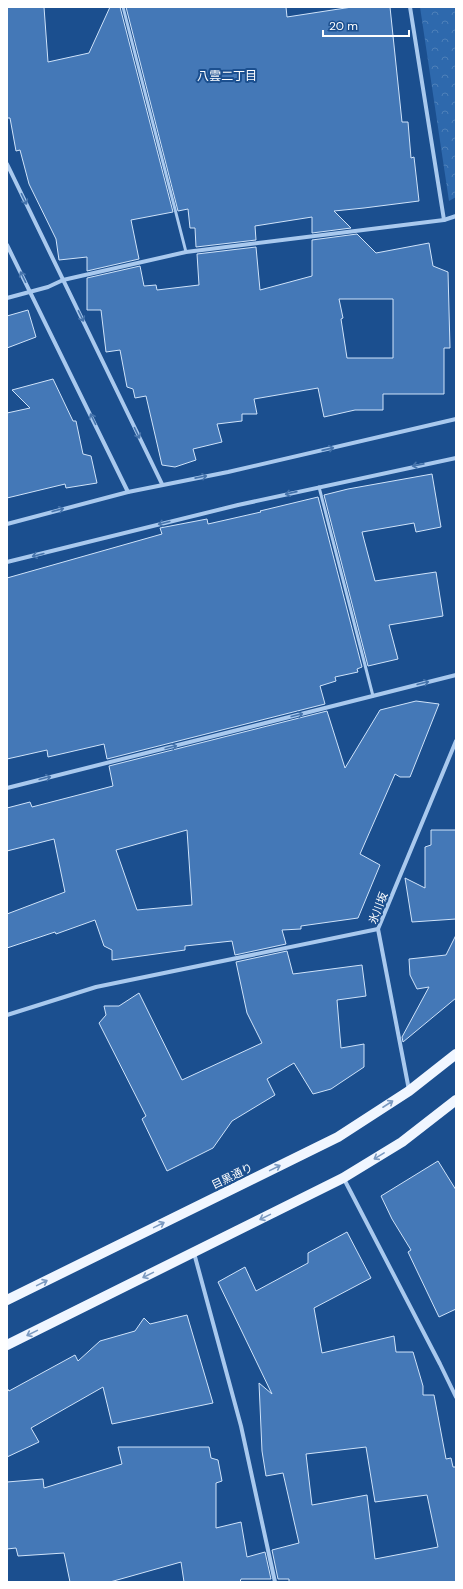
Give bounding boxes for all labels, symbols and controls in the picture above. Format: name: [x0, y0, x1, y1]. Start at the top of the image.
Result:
scale bar: [323, 12, 409, 38]
text: 20 m: [329, 18, 358, 34]
district label: 八雲二丁目: [197, 68, 257, 84]
one-way arrow: [21, 193, 28, 205]
one-way arrow: [19, 271, 26, 283]
one-way arrow: [78, 310, 85, 322]
one-way arrow: [89, 413, 96, 425]
one-way arrow: [134, 427, 141, 439]
one-way arrow: [321, 444, 334, 452]
one-way arrow: [412, 462, 425, 470]
one-way arrow: [194, 473, 207, 481]
one-way arrow: [285, 490, 298, 498]
one-way arrow: [51, 506, 64, 513]
one-way arrow: [158, 520, 171, 528]
one-way arrow: [32, 551, 45, 559]
one-way arrow: [416, 679, 429, 686]
one-way arrow: [290, 711, 303, 718]
one-way arrow: [164, 742, 177, 750]
one-way arrow: [38, 774, 51, 781]
street label: 氷川坂: [366, 890, 390, 926]
one-way arrow: [382, 1100, 393, 1108]
one-way arrow: [374, 1152, 385, 1160]
street label: 目黒通り: [209, 1160, 255, 1192]
one-way arrow: [269, 1164, 281, 1171]
one-way arrow: [259, 1214, 271, 1221]
one-way arrow: [152, 1221, 164, 1228]
one-way arrow: [142, 1272, 154, 1279]
one-way arrow: [36, 1278, 48, 1286]
one-way arrow: [26, 1330, 38, 1337]

